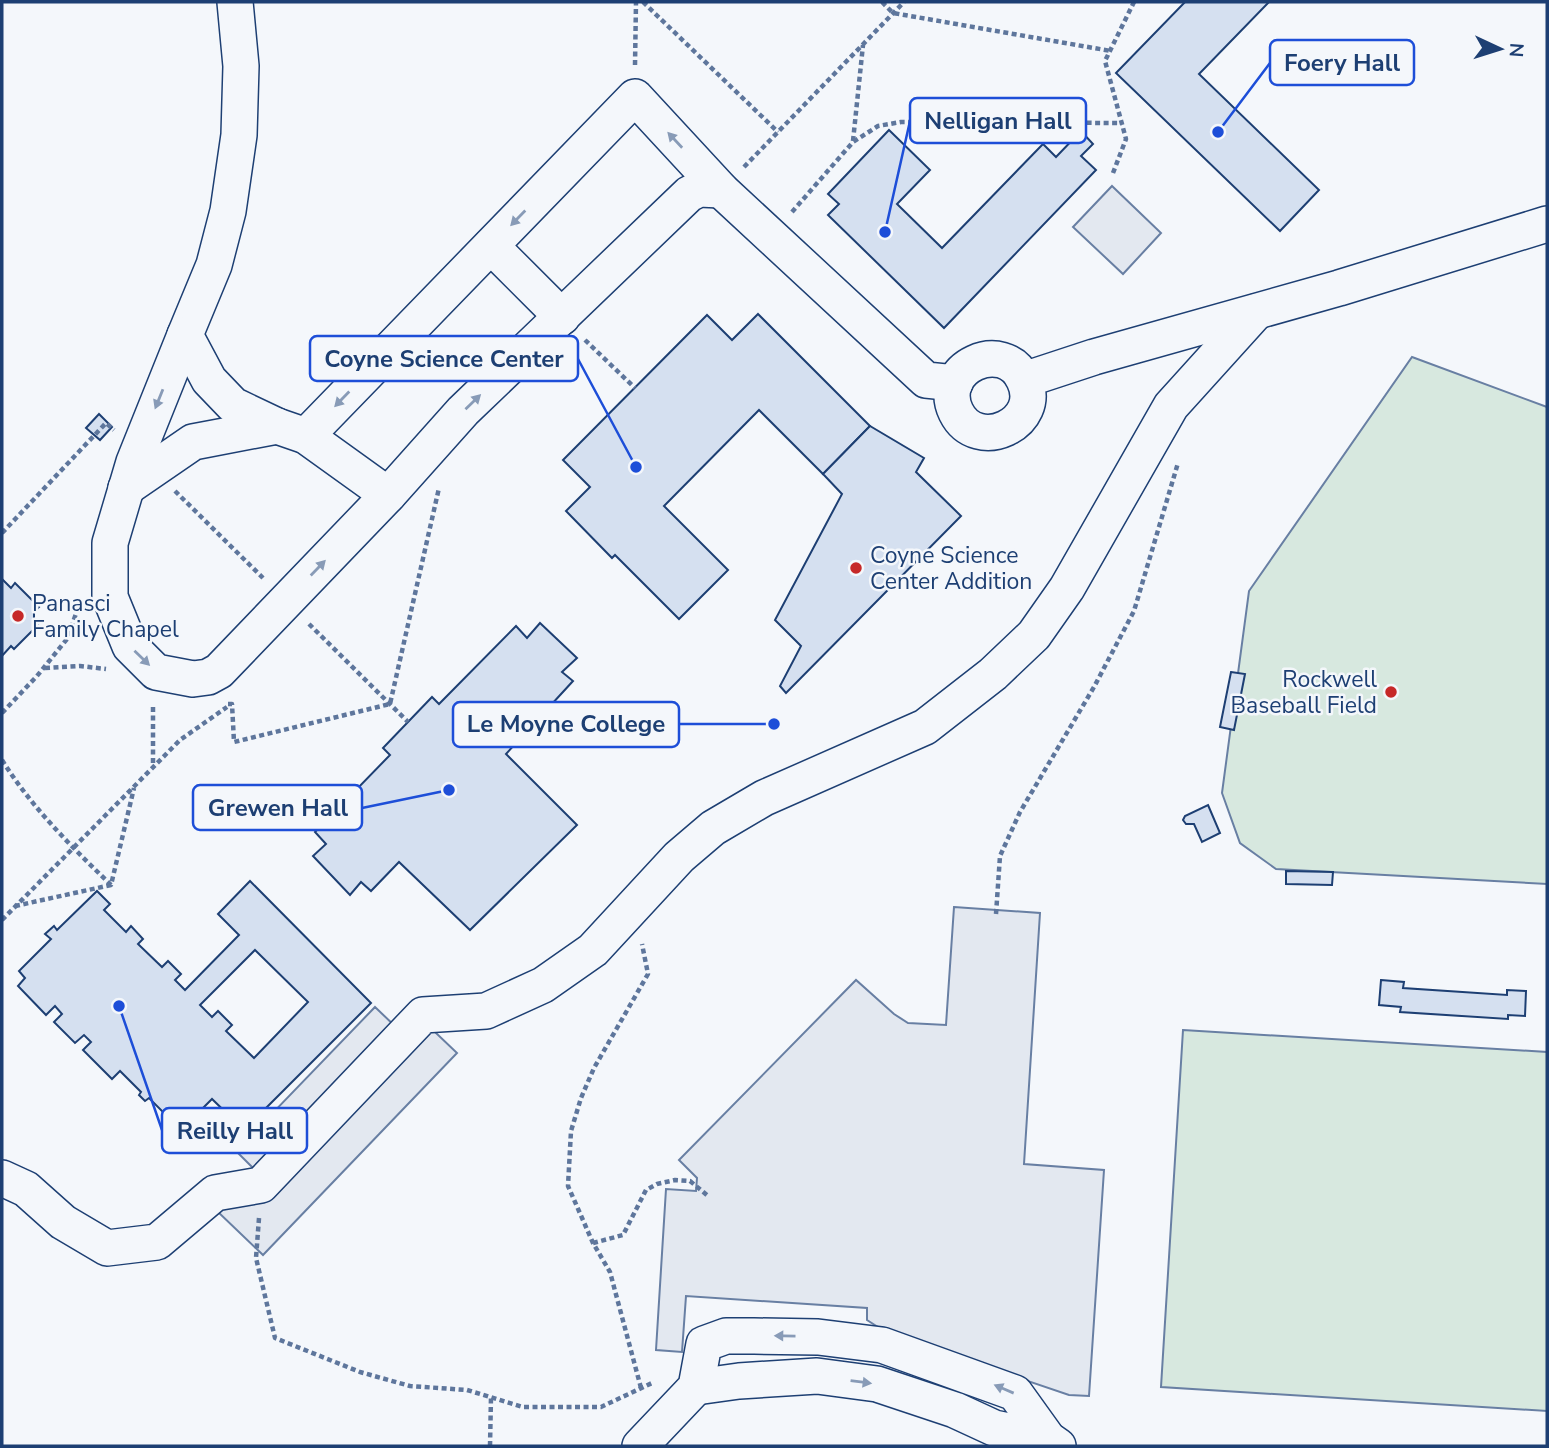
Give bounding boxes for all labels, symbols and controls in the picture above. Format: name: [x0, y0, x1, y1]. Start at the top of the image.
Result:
north arrow: [1465, 14, 1535, 84]
callout: Foery Hall: [1270, 40, 1414, 85]
text: N: [1502, 42, 1529, 58]
text: Foery Hall: [1284, 47, 1400, 79]
callout: Nelligan Hall: [910, 98, 1086, 143]
text: Nelligan Hall: [924, 105, 1072, 137]
one-way arrow: [667, 131, 683, 149]
one-way arrow: [510, 209, 526, 226]
callout: Coyne Science Center: [310, 336, 578, 381]
text: Coyne Science Center: [324, 343, 564, 375]
one-way arrow: [154, 388, 165, 409]
one-way arrow: [335, 390, 351, 407]
one-way arrow: [465, 393, 482, 410]
place label: Coyne Science Center Addition: [870, 540, 1032, 597]
one-way arrow: [309, 559, 326, 576]
marker: Coyne Science Center Addition: [848, 560, 864, 576]
place label: Panasci Family Chapel: [32, 588, 179, 645]
marker: Panasci Family Chapel: [10, 608, 26, 624]
one-way arrow: [134, 649, 151, 666]
place label: Rockwell Baseball Field: [1231, 664, 1377, 721]
marker: Rockwell Baseball Field: [1383, 684, 1399, 700]
callout: Le Moyne College: [453, 702, 679, 747]
text: Le Moyne College: [467, 708, 665, 740]
callout: Grewen Hall: [193, 785, 362, 830]
text: Grewen Hall: [208, 792, 349, 824]
callout: Reilly Hall: [162, 1108, 307, 1153]
text: Reilly Hall: [177, 1115, 294, 1147]
one-way arrow: [774, 1331, 796, 1342]
one-way arrow: [850, 1377, 872, 1388]
one-way arrow: [994, 1383, 1014, 1395]

